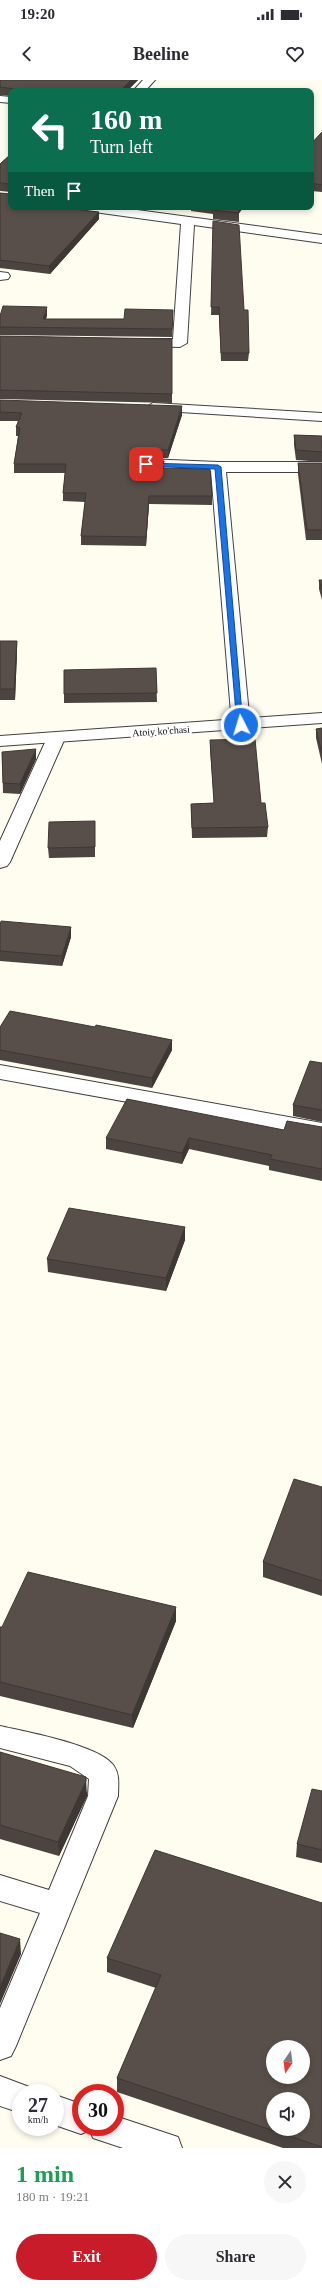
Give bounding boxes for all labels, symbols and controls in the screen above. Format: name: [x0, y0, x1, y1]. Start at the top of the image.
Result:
text: 19:20: [20, 6, 55, 22]
icon: back: [16, 43, 38, 65]
icon: heart: [284, 43, 306, 65]
text: Beeline: [133, 44, 189, 64]
icon: left: [24, 104, 76, 156]
text: 160 m: [90, 104, 162, 135]
text: Turn left: [90, 137, 153, 157]
icon: arrive: [63, 180, 85, 202]
text: Then: [24, 183, 55, 199]
pin: [129, 447, 163, 481]
icon: arrive: [135, 453, 157, 475]
position arrow: [220, 704, 262, 746]
street label: Atoiy ko'chasi: [132, 723, 190, 738]
north arrow: [266, 2040, 310, 2084]
map controls: [266, 2040, 310, 2136]
speed limit sign: 30: [72, 2084, 124, 2136]
button: sound: [266, 2092, 310, 2136]
text: 27: [28, 2094, 48, 2116]
text: km/h: [28, 2114, 48, 2125]
text: 1 min: [16, 2161, 74, 2187]
button: close: [264, 2161, 306, 2203]
text: 180 m · 19:21: [16, 2189, 89, 2204]
button: Exit: [16, 2234, 157, 2280]
button: Share: [165, 2234, 306, 2280]

